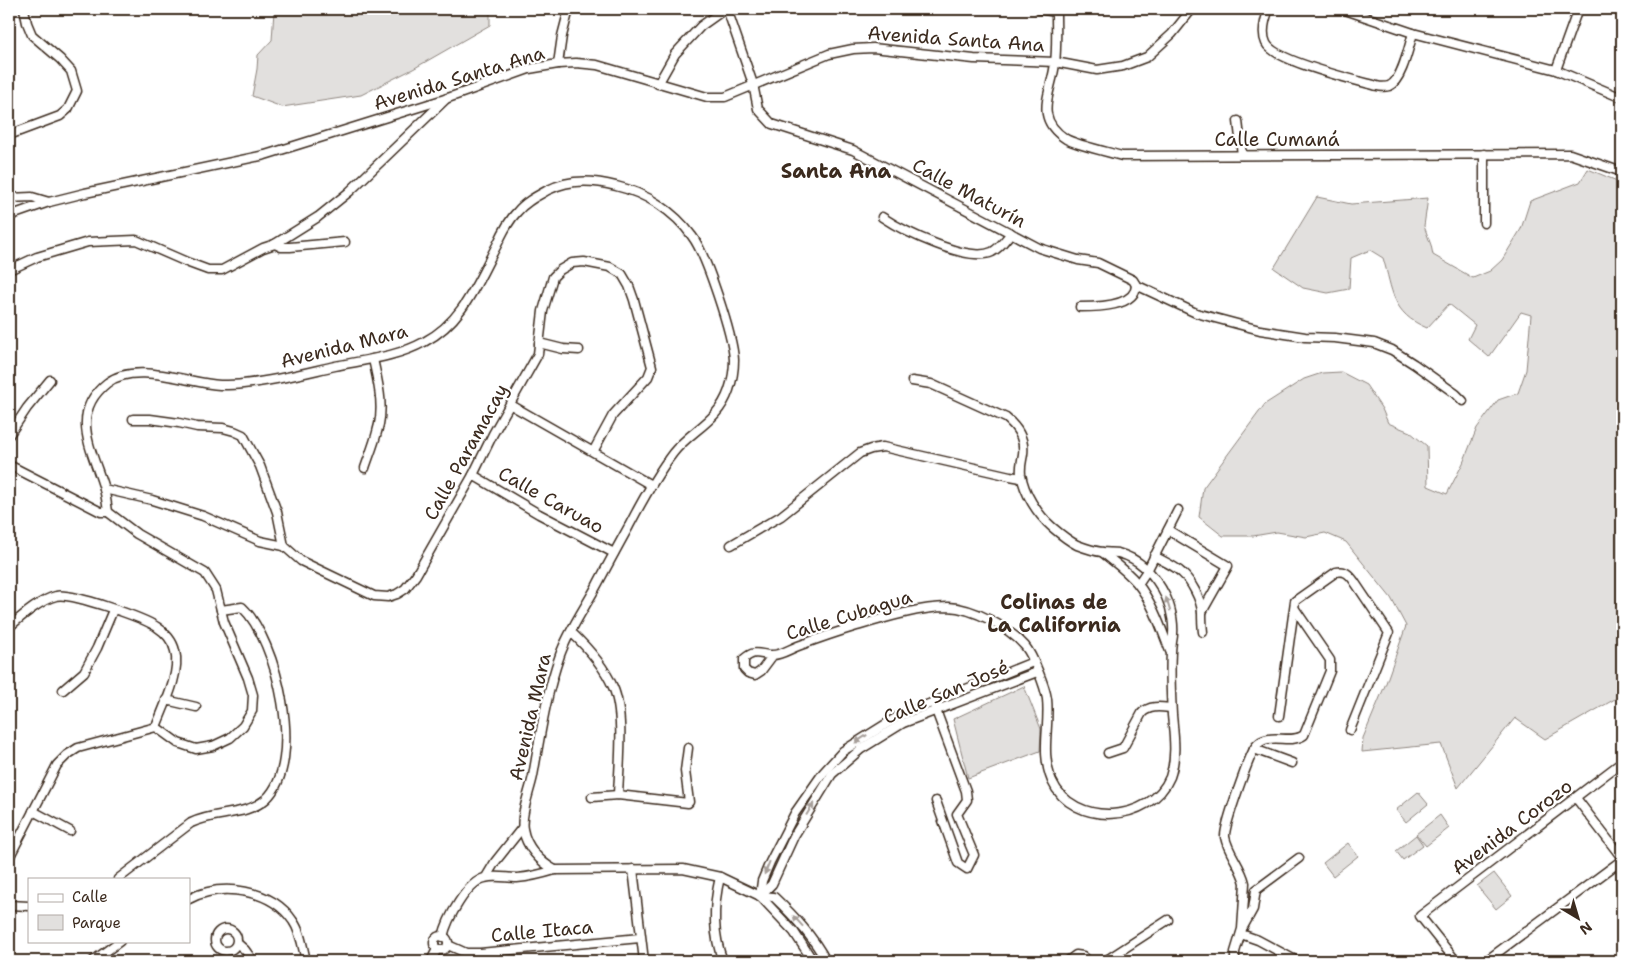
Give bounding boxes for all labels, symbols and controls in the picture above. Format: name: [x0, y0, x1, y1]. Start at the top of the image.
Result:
street label: Avenida Santa Ana: [867, 20, 1046, 58]
street label: Avenida Santa Ana: [370, 40, 548, 116]
street label: Calle Cumaná: [1214, 127, 1340, 152]
street label: Calle Maturín: [908, 153, 1030, 233]
district label: Santa Ana: [781, 158, 892, 184]
street label: Avenida Mara: [278, 318, 410, 374]
street label: Calle Paramacay: [418, 379, 514, 525]
street label: Calle Caruao: [494, 461, 608, 539]
street label: Calle Cubagua: [783, 584, 915, 646]
district label: Colinas de La California: [987, 589, 1121, 638]
one-way arrow: [1163, 597, 1171, 612]
street label: Avenida Mara: [503, 651, 557, 783]
street label: Calle San José: [879, 654, 1013, 730]
one-way arrow: [854, 734, 868, 743]
street label: Avenida Corozo: [1447, 773, 1577, 881]
one-way arrow: [805, 803, 814, 816]
one-way arrow: [763, 861, 771, 875]
legend: [28, 878, 190, 942]
text: Calle: [72, 887, 108, 907]
north arrow: [1554, 892, 1604, 942]
text: Parque: [72, 913, 121, 933]
street label: Calle Itaca: [490, 914, 594, 948]
one-way arrow: [792, 916, 804, 928]
text: N: [1576, 918, 1596, 939]

